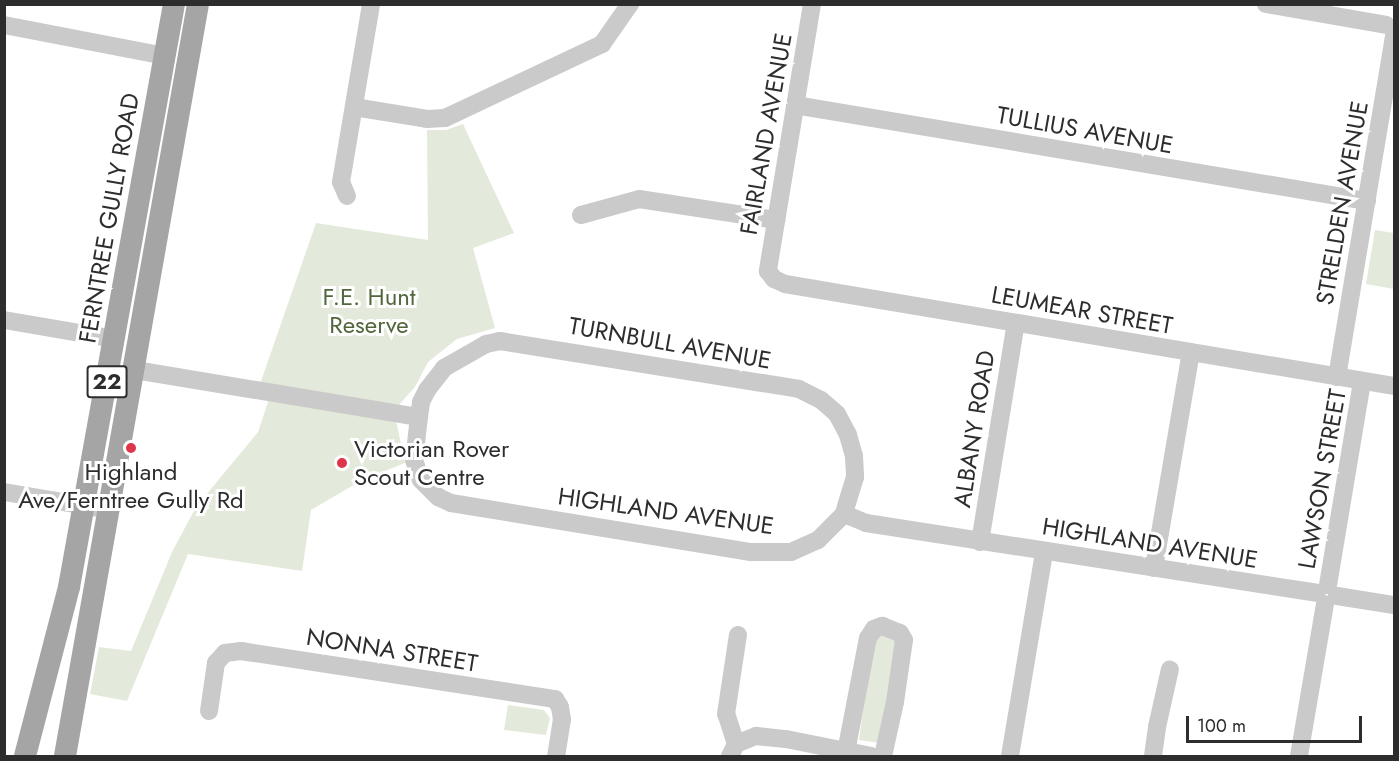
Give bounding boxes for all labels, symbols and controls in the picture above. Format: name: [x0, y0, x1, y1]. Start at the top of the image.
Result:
street label: FAIRLAND AVENUE: [734, 31, 798, 237]
street label: FERNTREE GULLY ROAD: [73, 91, 145, 345]
street label: STRELDEN AVENUE: [1310, 99, 1374, 307]
street label: TULLIUS AVENUE: [995, 100, 1175, 160]
street label: LEUMEAR STREET: [989, 280, 1175, 340]
park label: F.E. Hunt Reserve: [322, 283, 416, 339]
street label: TURNBULL AVENUE: [567, 311, 773, 375]
street label: ALBANY ROAD: [947, 348, 1001, 510]
road number: 22: [86, 363, 128, 401]
street label: LAWSON STREET: [1292, 387, 1352, 571]
place label: Victorian Rover Scout Centre: [354, 435, 509, 491]
marker: Highland Ave/Ferntree Gully Rd: [124, 441, 138, 455]
marker: Victorian Rover Scout Centre: [335, 456, 349, 470]
place label: Highland Ave/Ferntree Gully Rd: [18, 458, 244, 514]
street label: HIGHLAND AVENUE: [556, 482, 776, 540]
street label: HIGHLAND AVENUE: [1040, 512, 1260, 574]
street label: NONNA STREET: [304, 622, 480, 678]
scale bar: [1189, 704, 1364, 742]
text: 100 m: [1197, 713, 1246, 739]

